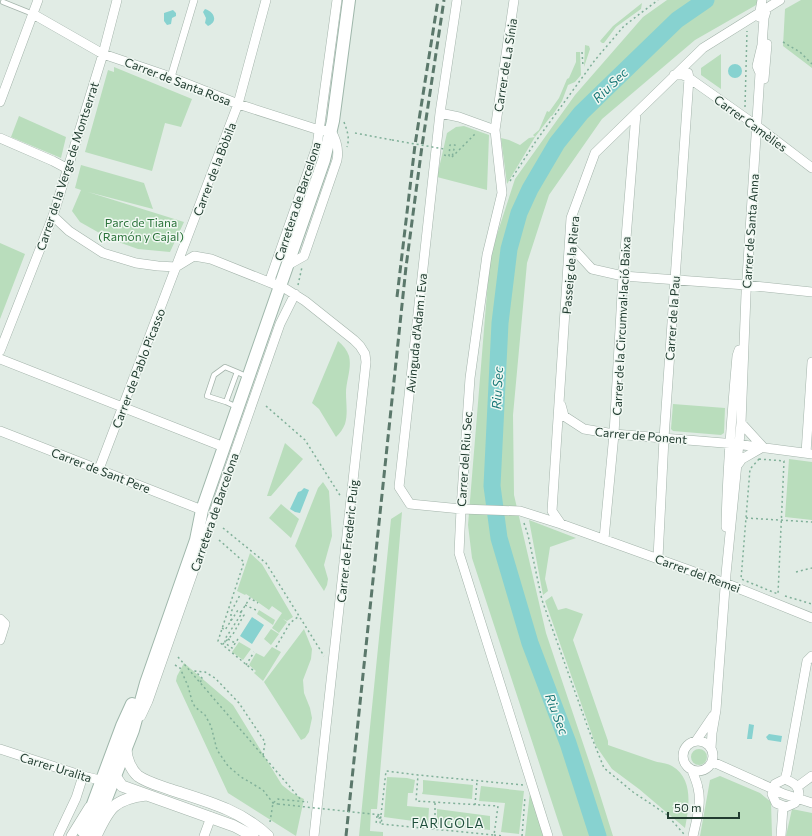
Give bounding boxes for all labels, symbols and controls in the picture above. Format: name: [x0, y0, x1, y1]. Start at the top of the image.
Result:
street label: Carrer de La Sínia: [491, 17, 519, 113]
street label: Carrer de Santa Rosa: [123, 54, 233, 108]
water label: Riu Sec: [589, 64, 631, 106]
street label: Carrer de la Verge de Montserrat: [33, 80, 101, 252]
street label: Carrer Camèlies: [712, 92, 790, 154]
street label: Carrer de la Bòbila: [190, 120, 238, 218]
street label: Carretera de Barcelona: [271, 140, 323, 262]
street label: Carrer de Santa Anna: [739, 173, 761, 289]
park label: Parc de Tiana (Ramón y Cajal): [98, 215, 184, 243]
street label: Passeig de la Riera: [559, 215, 581, 315]
street label: Carrer de la Circumval·lació Baixa: [609, 236, 633, 416]
street label: Avinguda d'Adam i Eva: [403, 273, 429, 393]
street label: Carrer de la Pau: [662, 275, 682, 361]
street label: Carrer de Pablo Picasso: [109, 306, 167, 430]
water label: Riu Sec: [488, 366, 506, 410]
street label: Carrer del Riu Sec: [454, 411, 474, 507]
street label: Carrer de Ponent: [594, 424, 688, 446]
street label: Carrer de Sant Pere: [50, 445, 152, 495]
street label: Carretera de Barcelona: [187, 451, 241, 573]
street label: Carrer de Frederic Puig: [334, 478, 360, 603]
street label: Carrer del Remei: [653, 551, 743, 595]
water label: Riu Sec: [542, 691, 572, 737]
street label: Carrer Uralita: [18, 749, 94, 785]
scale bar: [668, 794, 739, 820]
text: 50 m: [674, 800, 702, 814]
district label: FARIGOLA: [412, 815, 484, 831]

